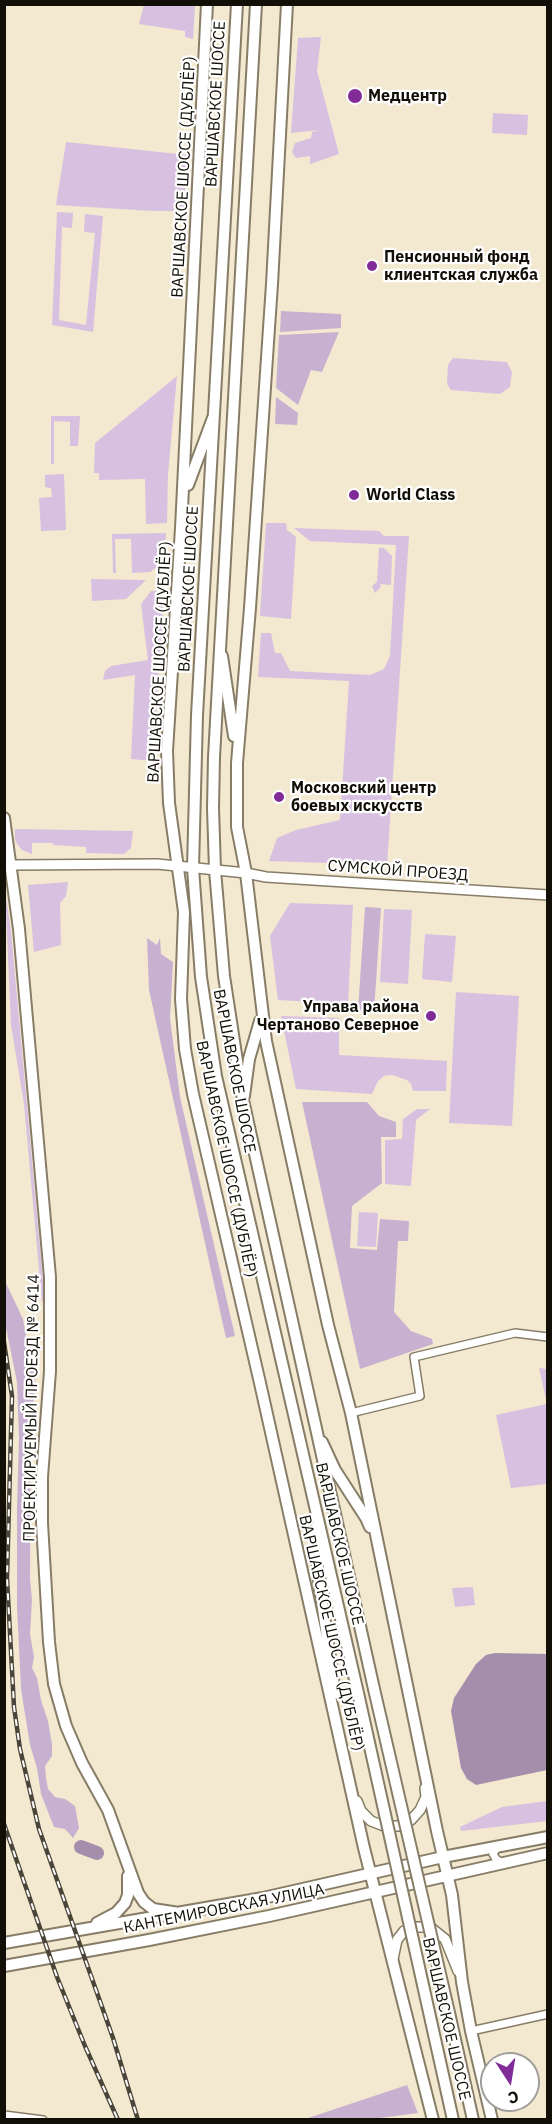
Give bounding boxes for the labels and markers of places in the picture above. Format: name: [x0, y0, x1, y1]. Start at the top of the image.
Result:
place label: Медцентр: [368, 86, 447, 106]
marker: Медцентр: [346, 87, 364, 105]
place label: Пенсионный фонд клиентская служба: [384, 247, 538, 285]
marker: Пенсионный фонд клиентская служба: [365, 259, 379, 273]
place label: World Class: [366, 485, 455, 505]
marker: World Class: [347, 488, 361, 502]
place label: Московский центр боевых искусств: [291, 778, 436, 816]
marker: Московский центр боевых искусств: [272, 790, 286, 804]
place label: Управа района Чертаново Северное: [257, 997, 419, 1035]
marker: Управа района Чертаново Северное: [424, 1009, 438, 1023]

